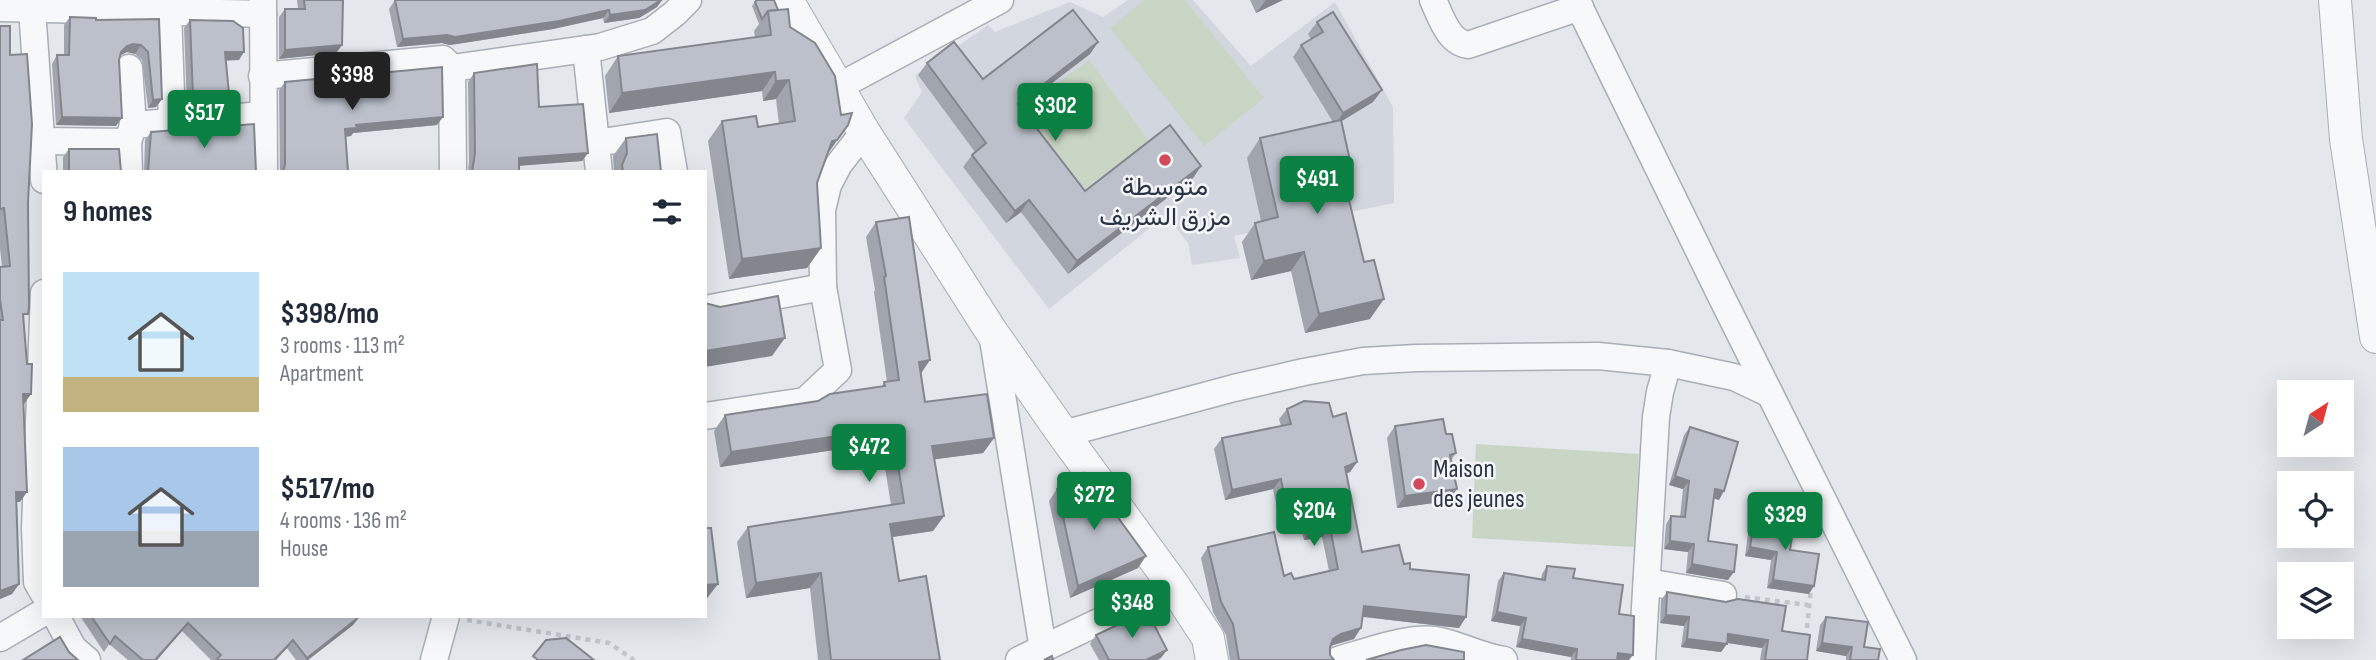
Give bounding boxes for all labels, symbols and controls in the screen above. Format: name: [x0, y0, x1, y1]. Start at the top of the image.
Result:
pin: $398: [311, 52, 393, 112]
text: $398: [330, 61, 374, 89]
pin: $302: [1014, 83, 1096, 143]
pin: $517: [163, 90, 245, 150]
text: $302: [1033, 92, 1077, 120]
text: $517: [184, 99, 224, 127]
marker: متوسطة مزرق الشريف: [1157, 152, 1173, 168]
pin: $491: [1276, 156, 1358, 216]
text: $491: [1296, 165, 1338, 193]
place label: متوسطة مزرق الشريف: [1099, 172, 1231, 233]
icon: filters: [648, 193, 686, 231]
text: 9 homes: [63, 194, 153, 230]
text: $398/mo: [280, 296, 379, 332]
icon: home: [119, 300, 203, 384]
text: 3 rooms · 113 m²: [280, 332, 405, 360]
text: Apartment: [280, 360, 364, 388]
north arrow: [2277, 380, 2354, 457]
map controls: [2277, 380, 2354, 639]
pin: $472: [828, 424, 910, 484]
text: $472: [848, 433, 890, 461]
place label: Maison des jeunes: [1433, 454, 1525, 515]
text: $517/mo: [280, 471, 375, 507]
button: locate: [2277, 471, 2354, 548]
pin: $272: [1053, 472, 1135, 532]
icon: home: [119, 475, 203, 559]
marker: Maison des jeunes: [1411, 476, 1427, 492]
text: $272: [1073, 481, 1115, 509]
pin: $204: [1273, 489, 1355, 548]
pin: $329: [1744, 492, 1826, 552]
text: $204: [1292, 497, 1336, 525]
text: $329: [1763, 501, 1807, 529]
text: 4 rooms · 136 m²: [280, 507, 407, 535]
text: House: [280, 535, 328, 563]
button: layers: [2277, 562, 2354, 639]
pin: $348: [1091, 580, 1173, 640]
text: $348: [1110, 589, 1154, 617]

